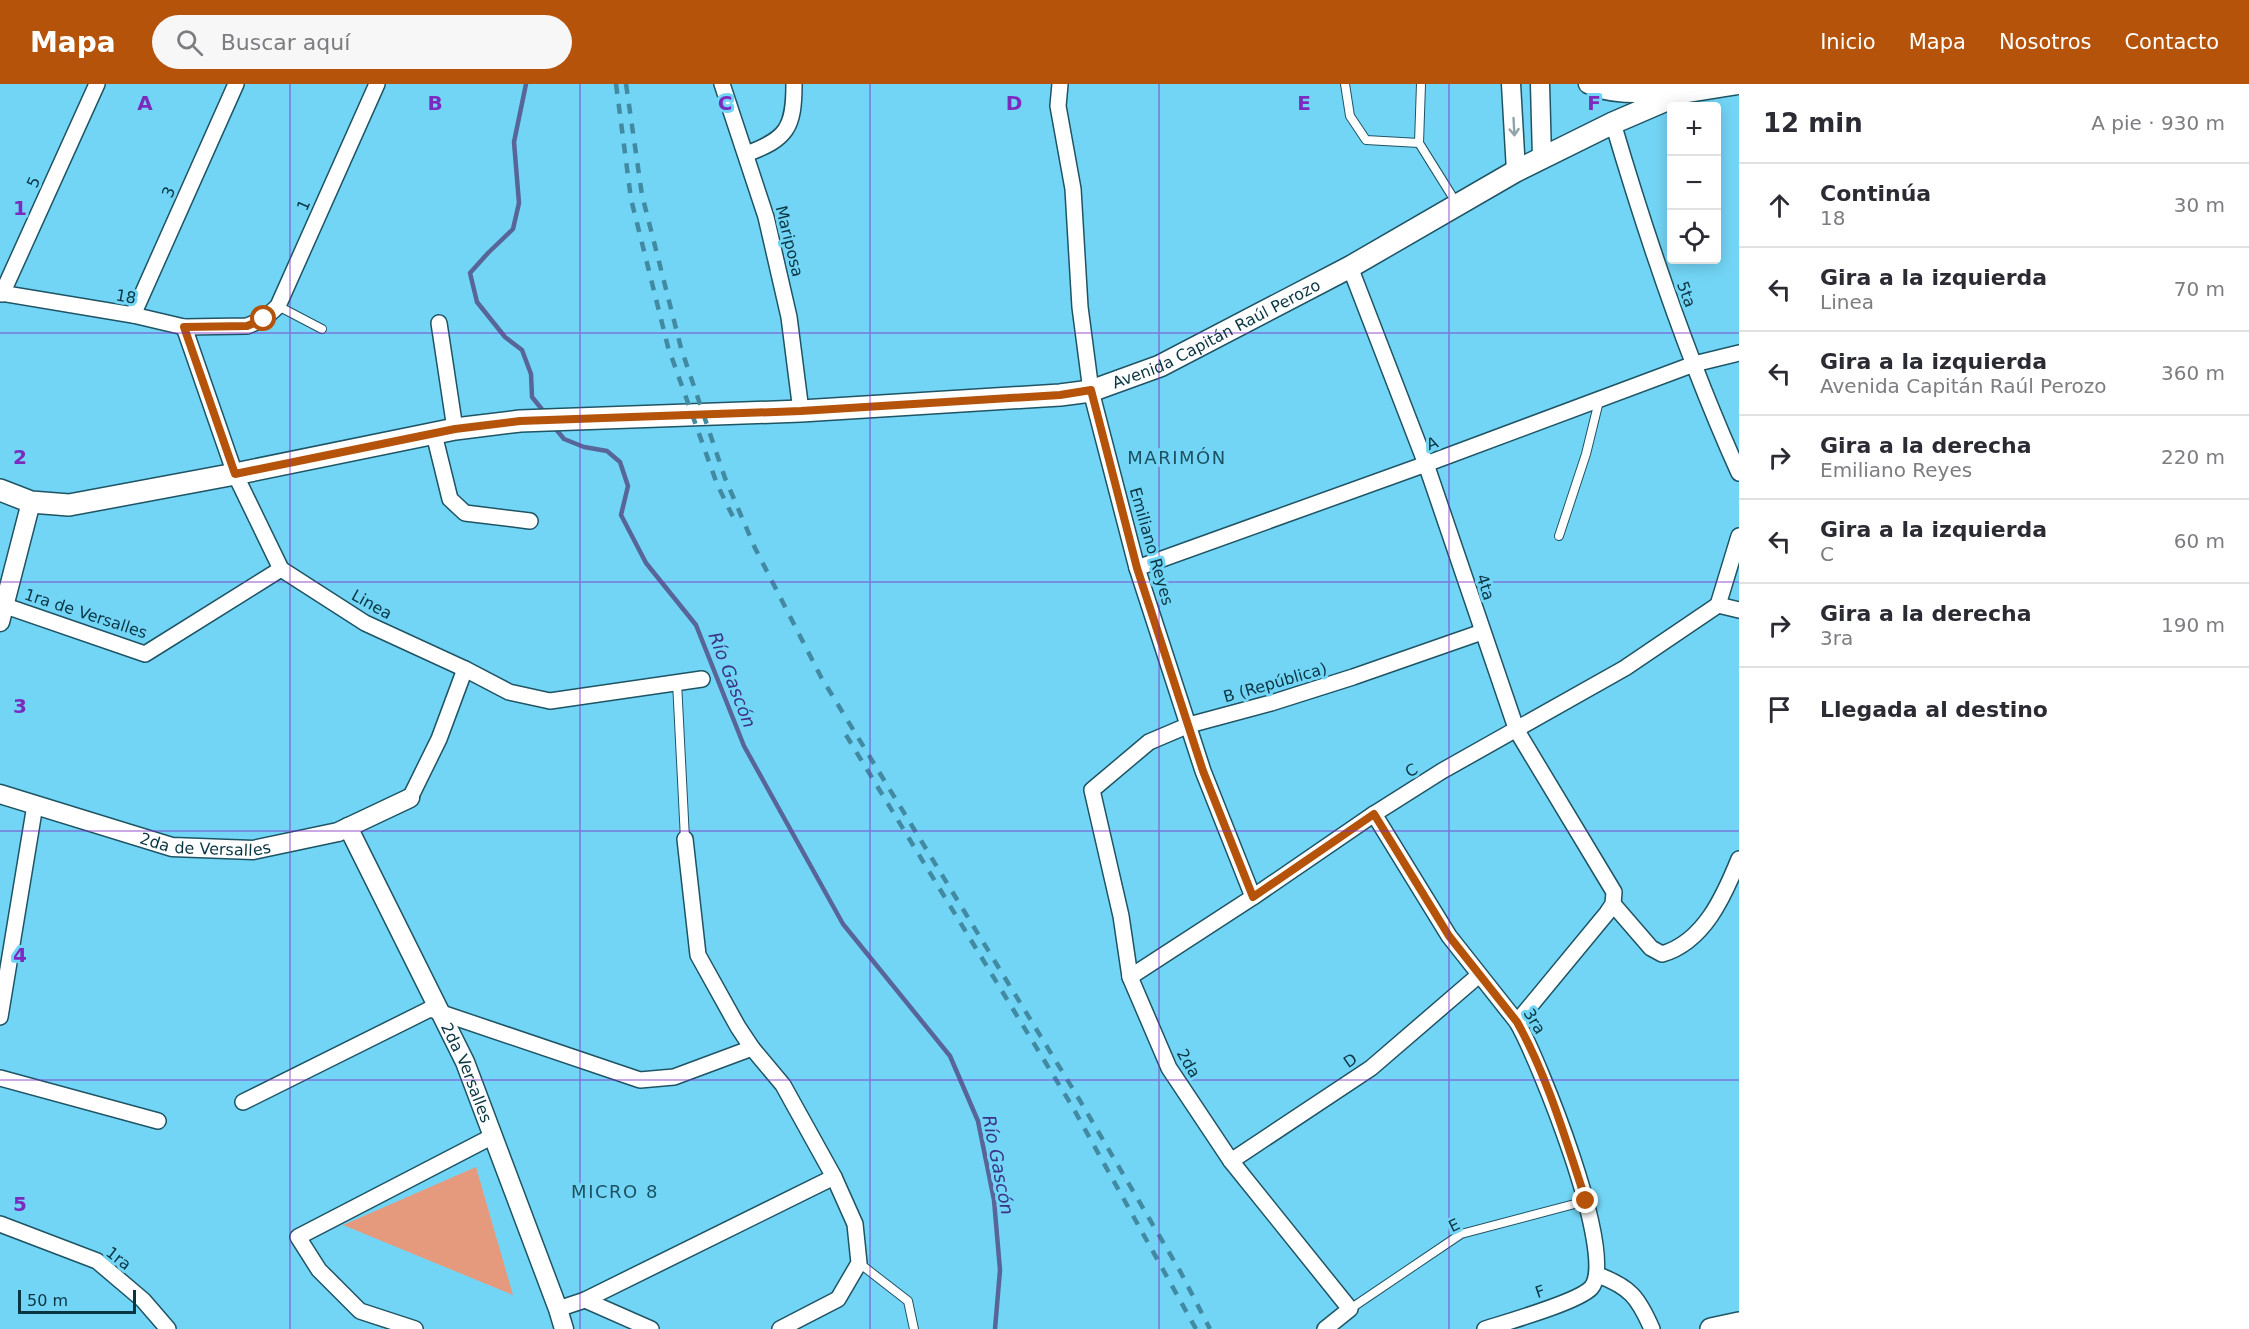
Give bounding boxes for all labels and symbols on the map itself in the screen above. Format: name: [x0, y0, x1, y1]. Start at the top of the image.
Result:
text: A: [137, 91, 153, 115]
text: B: [427, 91, 443, 115]
text: C: [718, 91, 732, 115]
text: D: [1006, 91, 1022, 115]
text: E: [1297, 91, 1311, 115]
text: F: [1587, 91, 1601, 115]
one-way arrow: [1508, 117, 1519, 137]
street label: 5: [23, 174, 44, 191]
street label: 3: [158, 184, 179, 201]
text: 1: [13, 196, 27, 220]
street label: 1: [293, 197, 314, 214]
street label: Mariposa: [772, 204, 808, 279]
street label: Avenida Capitán Raúl Perozo: [1110, 275, 1323, 393]
street label: 5ta: [1673, 279, 1700, 310]
street label: 18: [114, 285, 138, 308]
route start: [250, 305, 276, 331]
street label: A: [1424, 433, 1441, 454]
text: 2: [13, 445, 27, 469]
district label: MARIMÓN: [1127, 447, 1227, 468]
street label: Emiliano Reyes: [1126, 485, 1177, 607]
street label: 4ta: [1472, 572, 1499, 603]
street label: 1ra de Versalles: [22, 585, 150, 642]
street label: Linea: [348, 586, 395, 623]
water label: Río Gascón: [705, 629, 760, 731]
street label: B (República): [1221, 659, 1329, 706]
text: 3: [13, 694, 27, 718]
street label: C: [1401, 759, 1421, 781]
street label: 2da de Versalles: [138, 829, 273, 860]
text: 4: [13, 943, 27, 967]
street label: 3ra: [1520, 1005, 1550, 1038]
street label: 2da Versalles: [437, 1020, 496, 1125]
street label: 2da: [1173, 1045, 1204, 1081]
street label: D: [1340, 1049, 1361, 1072]
water label: Río Gascón: [979, 1113, 1018, 1216]
district label: MICRO 8: [571, 1181, 659, 1202]
route end: [1572, 1187, 1598, 1213]
text: 5: [13, 1192, 27, 1216]
street label: E: [1446, 1215, 1463, 1236]
street label: 1ra: [102, 1243, 135, 1274]
street label: F: [1533, 1281, 1548, 1302]
scale bar: [18, 1287, 136, 1314]

